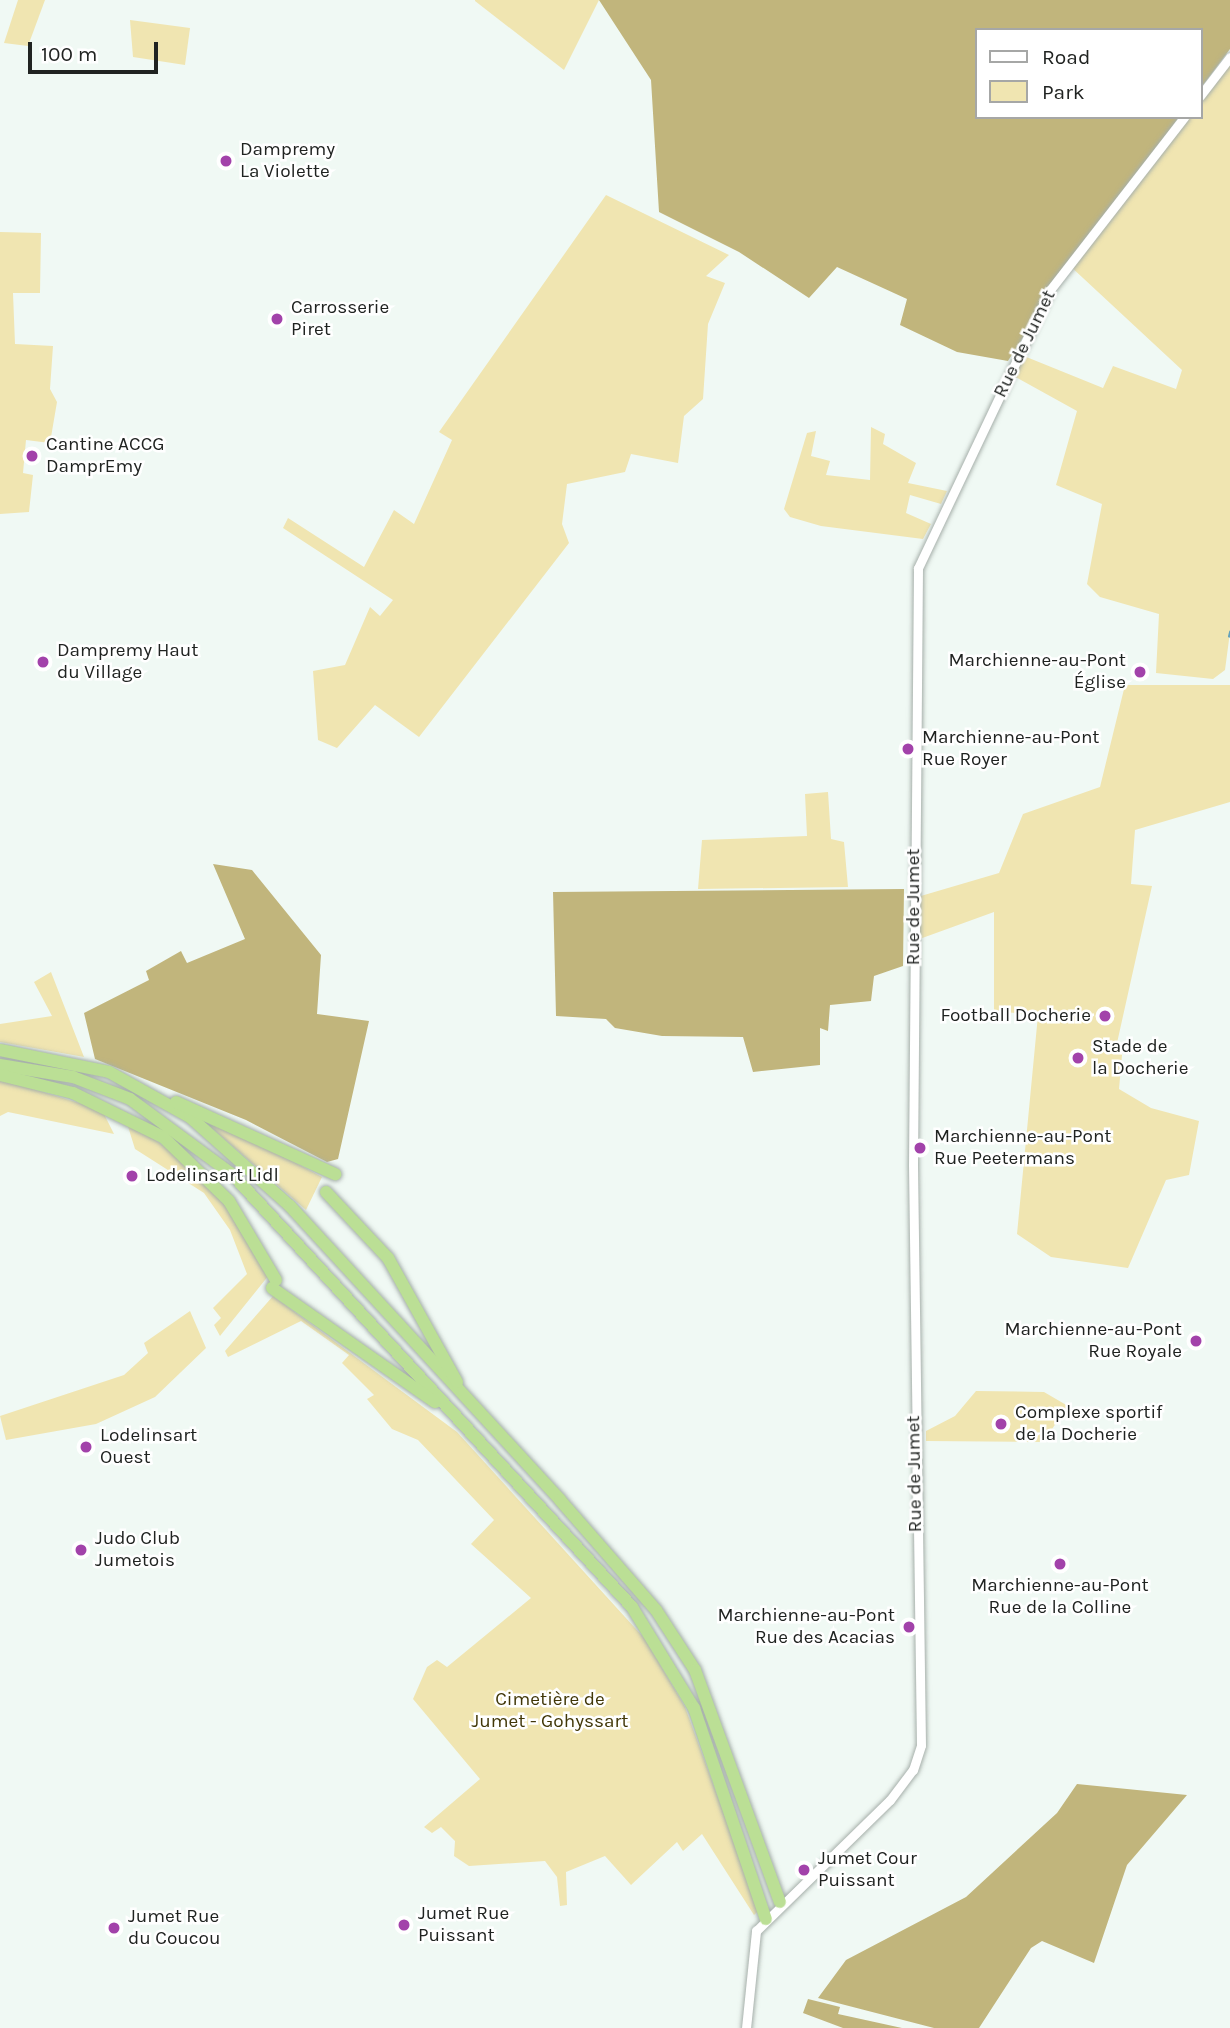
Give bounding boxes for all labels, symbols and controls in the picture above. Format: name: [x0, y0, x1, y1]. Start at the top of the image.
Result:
scale bar: [32, 28, 161, 72]
legend: [974, 28, 1202, 119]
text: 100 m: [41, 42, 98, 66]
text: Road: [1042, 45, 1090, 69]
text: Park: [1042, 80, 1085, 104]
place label: Dampremy La Violette: [240, 139, 335, 183]
marker: Dampremy La Violette: [218, 153, 234, 169]
street label: Rue de Jumet: [989, 287, 1061, 401]
place label: Carrosserie Piret: [291, 297, 389, 341]
marker: Carrosserie Piret: [269, 311, 285, 327]
place label: Cantine ACCG DamprEmy: [46, 434, 165, 478]
marker: Cantine ACCG DamprEmy: [24, 448, 40, 464]
place label: Dampremy Haut du Village: [57, 640, 198, 684]
place label: Marchienne-au-Pont Église: [949, 650, 1126, 694]
marker: Dampremy Haut du Village: [35, 654, 51, 670]
marker: Marchienne-au-Pont Église: [1132, 664, 1148, 680]
place label: Marchienne-au-Pont Rue Royer: [922, 727, 1099, 771]
marker: Marchienne-au-Pont Rue Royer: [900, 741, 916, 757]
street label: Rue de Jumet: [903, 849, 925, 965]
place label: Football Docherie: [941, 1005, 1091, 1027]
marker: Football Docherie: [1097, 1008, 1113, 1024]
place label: Stade de la Docherie: [1092, 1036, 1189, 1080]
marker: Stade de la Docherie: [1070, 1050, 1086, 1066]
place label: Marchienne-au-Pont Rue Peetermans: [934, 1126, 1111, 1170]
marker: Marchienne-au-Pont Rue Peetermans: [912, 1140, 928, 1156]
place label: Lodelinsart Lidl: [146, 1165, 279, 1187]
marker: Lodelinsart Lidl: [124, 1168, 140, 1184]
place label: Marchienne-au-Pont Rue Royale: [1005, 1319, 1182, 1363]
marker: Marchienne-au-Pont Rue Royale: [1188, 1333, 1204, 1349]
place label: Complexe sportif de la Docherie: [1015, 1402, 1163, 1446]
street label: Rue de Jumet: [903, 1415, 927, 1533]
marker: Complexe sportif de la Docherie: [993, 1416, 1009, 1432]
place label: Lodelinsart Ouest: [100, 1425, 197, 1469]
marker: Lodelinsart Ouest: [78, 1439, 94, 1455]
place label: Judo Club Jumetois: [95, 1528, 180, 1572]
marker: Judo Club Jumetois: [73, 1542, 89, 1558]
marker: Marchienne-au-Pont Rue de la Colline: [1052, 1556, 1068, 1572]
place label: Marchienne-au-Pont Rue de la Colline: [971, 1575, 1149, 1619]
place label: Marchienne-au-Pont Rue des Acacias: [718, 1605, 895, 1649]
marker: Marchienne-au-Pont Rue des Acacias: [901, 1619, 917, 1635]
park label: Cimetière de Jumet - Gohyssart: [472, 1689, 628, 1733]
place label: Jumet Cour Puissant: [818, 1848, 917, 1892]
marker: Jumet Cour Puissant: [796, 1862, 812, 1878]
place label: Jumet Rue Puissant: [418, 1903, 509, 1947]
place label: Jumet Rue du Coucou: [128, 1906, 221, 1950]
marker: Jumet Rue Puissant: [396, 1917, 412, 1933]
marker: Jumet Rue du Coucou: [106, 1920, 122, 1936]

